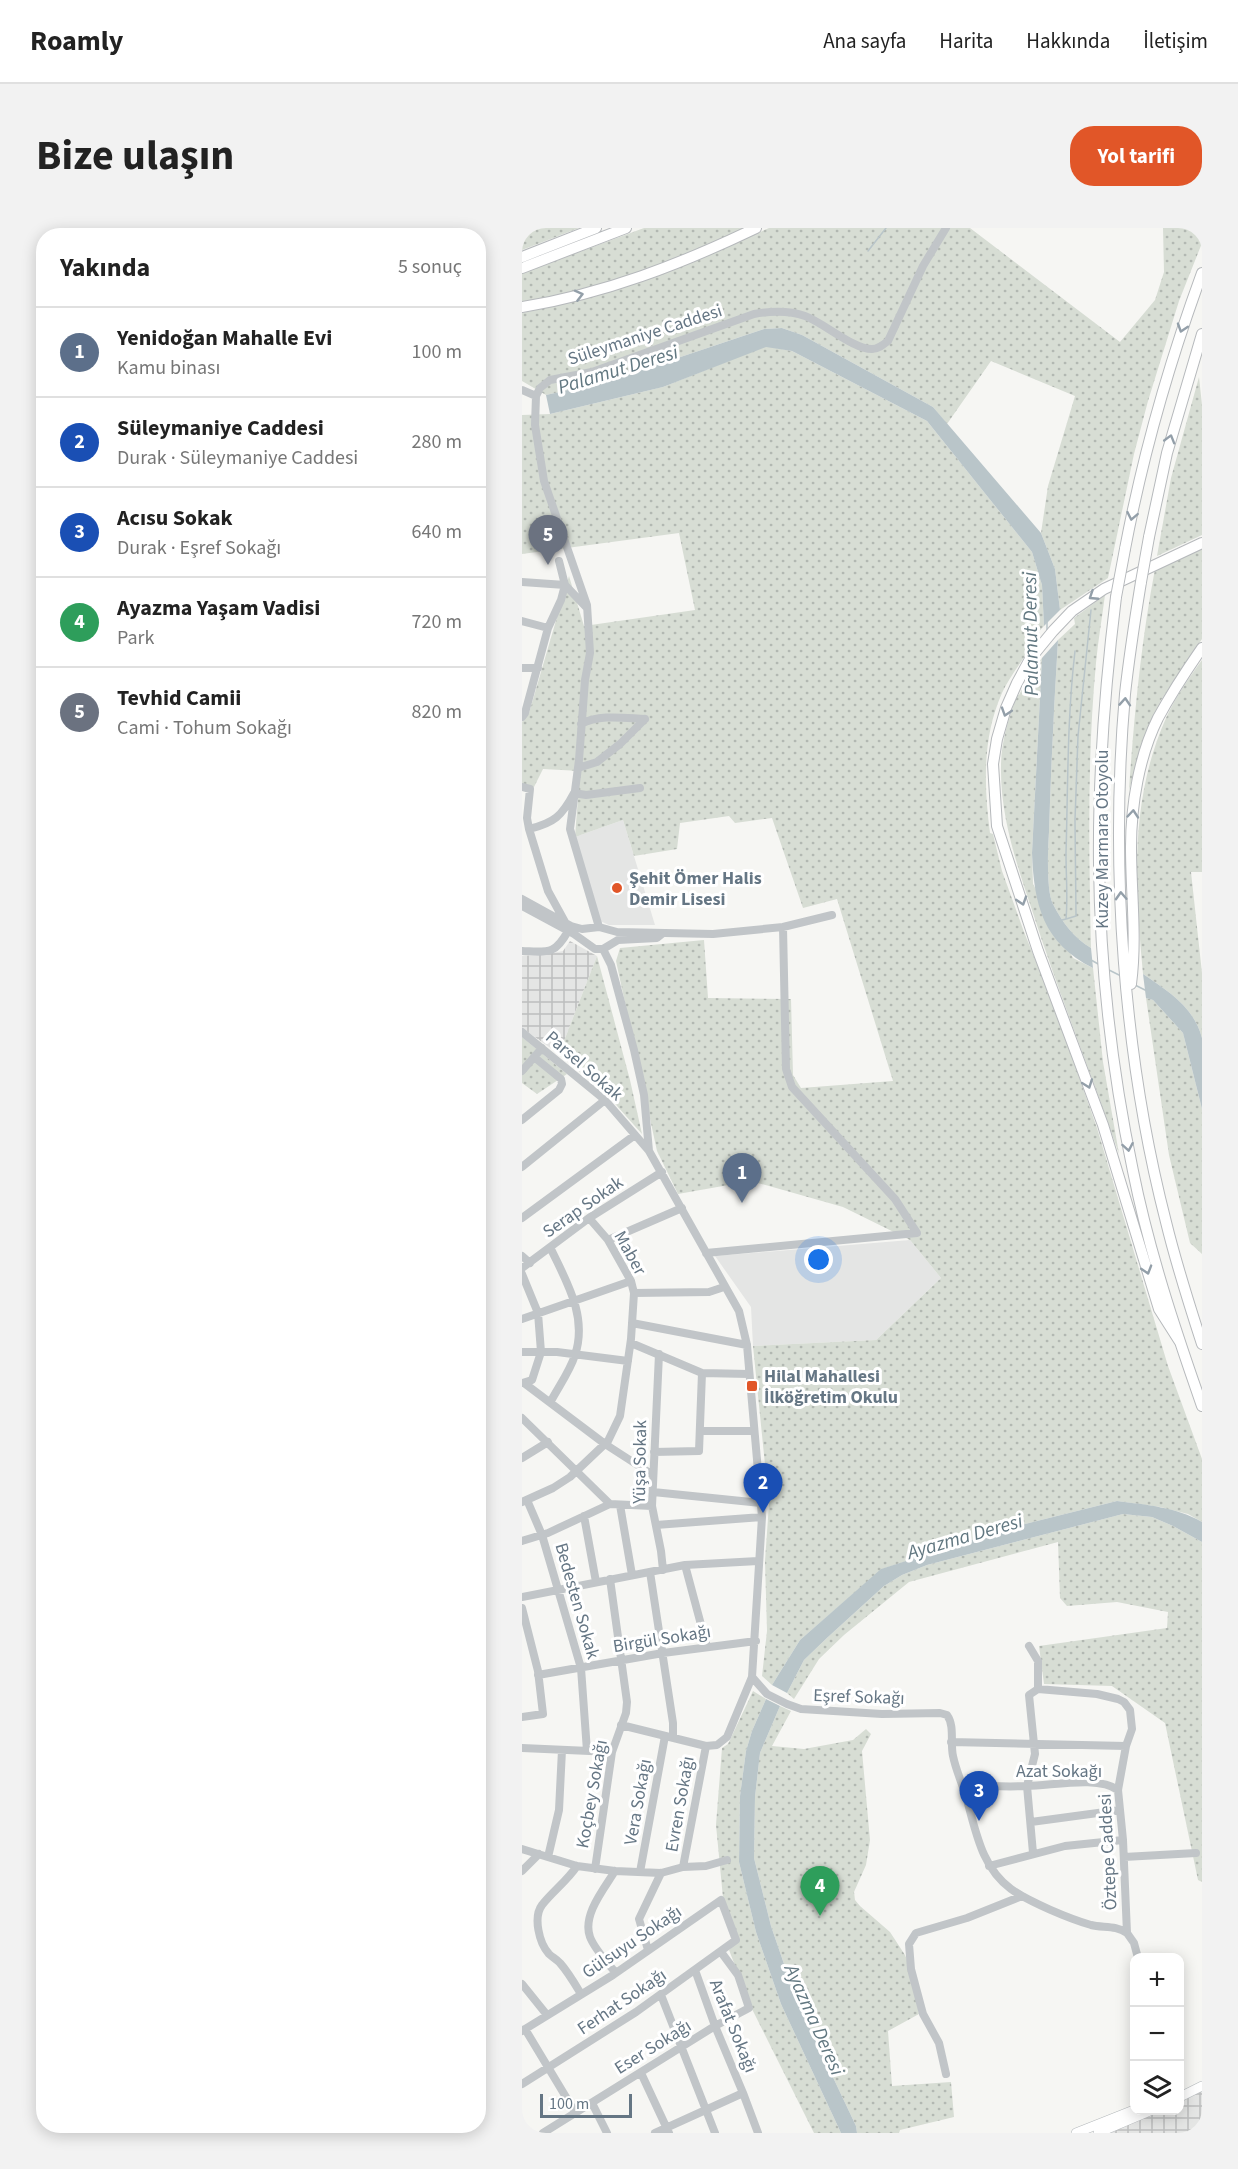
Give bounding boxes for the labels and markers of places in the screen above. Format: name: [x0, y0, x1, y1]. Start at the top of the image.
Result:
pin: 5: [528, 516, 568, 565]
place label: Şehit Ömer Halis Demir Lisesi: [629, 866, 762, 912]
marker: Şehit Ömer Halis Demir Lisesi: [610, 881, 624, 895]
pin: 1: [722, 1154, 762, 1203]
place label: Hilal Mahallesi İlköğretim Okulu: [764, 1364, 898, 1410]
marker: Hilal Mahallesi İlköğretim Okulu: [745, 1379, 759, 1393]
pin: 2: [744, 1464, 782, 1513]
pin: 3: [960, 1772, 998, 1821]
pin: 4: [800, 1866, 840, 1916]

